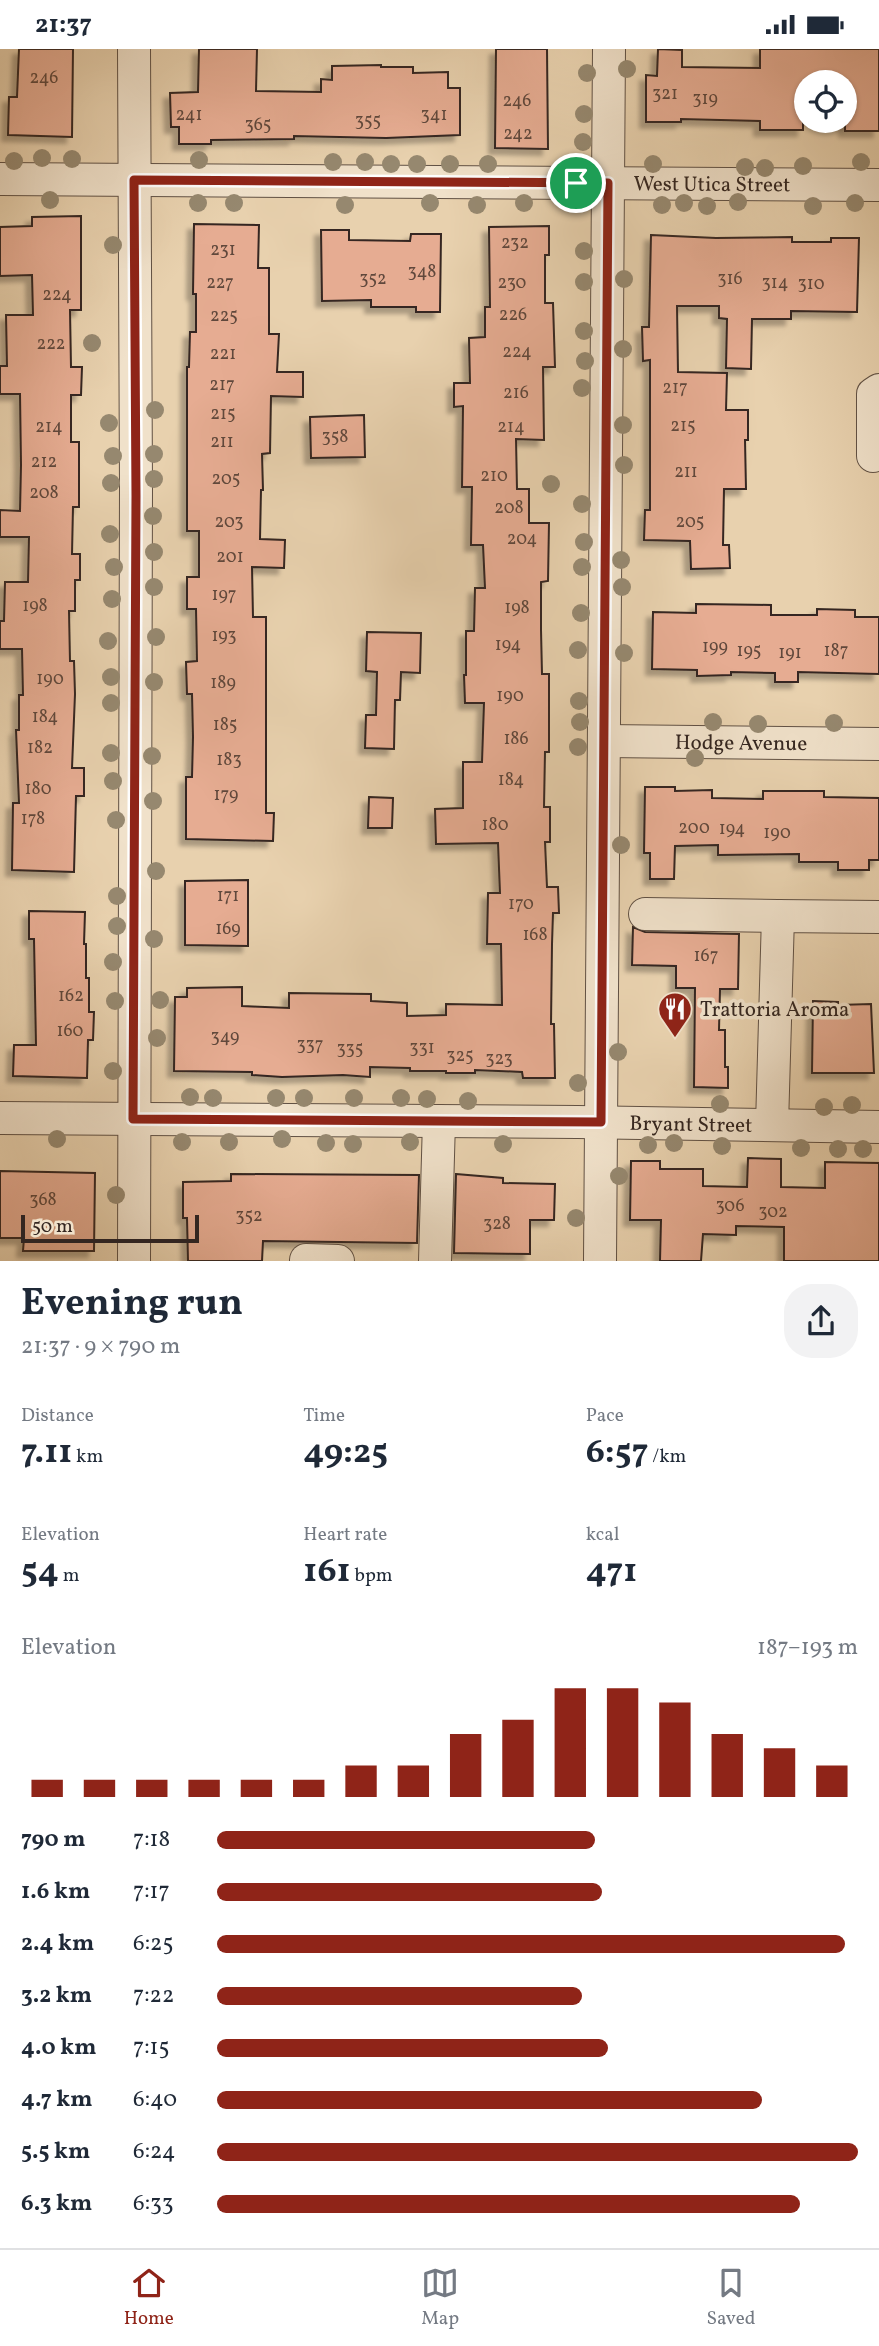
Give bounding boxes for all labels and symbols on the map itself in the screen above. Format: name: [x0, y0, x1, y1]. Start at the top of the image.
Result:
house number: 246: [30, 66, 58, 91]
house number: 321: [652, 82, 678, 107]
house number: 319: [692, 87, 718, 112]
house number: 246: [503, 89, 531, 114]
house number: 241: [176, 103, 202, 128]
house number: 341: [421, 103, 447, 128]
house number: 355: [355, 109, 381, 134]
house number: 365: [245, 113, 272, 138]
house number: 242: [503, 122, 533, 147]
pin: [546, 153, 606, 213]
street label: West Utica Street: [633, 170, 791, 200]
house number: 232: [501, 231, 529, 256]
house number: 231: [210, 238, 236, 263]
house number: 348: [408, 260, 436, 285]
house number: 352: [359, 267, 387, 292]
house number: 316: [717, 267, 743, 292]
house number: 227: [206, 271, 234, 296]
house number: 230: [498, 271, 527, 296]
house number: 314: [762, 271, 788, 296]
house number: 310: [797, 272, 825, 297]
house number: 224: [42, 283, 72, 308]
house number: 226: [499, 303, 527, 328]
house number: 225: [210, 304, 238, 329]
house number: 222: [37, 332, 66, 357]
house number: 224: [502, 340, 532, 365]
house number: 221: [210, 342, 236, 367]
house number: 217: [209, 373, 235, 398]
house number: 217: [662, 376, 688, 401]
house number: 216: [503, 381, 529, 406]
house number: 215: [210, 402, 236, 427]
house number: 215: [670, 414, 696, 439]
house number: 214: [35, 415, 63, 440]
house number: 214: [497, 415, 525, 440]
house number: 358: [321, 425, 349, 450]
house number: 211: [210, 430, 234, 455]
house number: 212: [31, 450, 57, 475]
house number: 211: [674, 460, 698, 485]
house number: 210: [480, 464, 508, 489]
house number: 205: [212, 467, 240, 492]
house number: 208: [29, 481, 59, 506]
house number: 208: [494, 496, 524, 521]
house number: 203: [214, 510, 244, 535]
house number: 205: [676, 510, 704, 535]
house number: 204: [507, 527, 537, 552]
house number: 201: [216, 545, 244, 570]
house number: 197: [211, 583, 237, 608]
house number: 198: [22, 594, 48, 619]
house number: 198: [504, 596, 530, 621]
house number: 193: [211, 624, 237, 649]
house number: 194: [495, 633, 521, 658]
house number: 199: [702, 635, 728, 660]
house number: 195: [737, 639, 761, 664]
house number: 187: [824, 639, 848, 664]
house number: 191: [778, 641, 802, 666]
house number: 190: [36, 667, 64, 692]
house number: 189: [210, 671, 236, 696]
house number: 190: [496, 684, 524, 709]
house number: 184: [32, 705, 58, 730]
house number: 185: [213, 713, 237, 738]
house number: 186: [503, 727, 529, 752]
street label: Hodge Avenue: [675, 729, 807, 759]
house number: 182: [27, 736, 53, 761]
house number: 183: [216, 748, 242, 773]
house number: 184: [498, 768, 524, 793]
house number: 180: [25, 777, 52, 802]
house number: 179: [214, 783, 238, 808]
house number: 178: [21, 807, 45, 832]
house number: 180: [482, 813, 509, 838]
house number: 200: [678, 816, 710, 841]
house number: 194: [719, 817, 745, 842]
house number: 190: [763, 821, 791, 846]
house number: 171: [217, 884, 239, 909]
house number: 170: [508, 892, 534, 917]
house number: 169: [215, 917, 241, 942]
house number: 168: [522, 923, 548, 948]
house number: 167: [694, 944, 718, 969]
house number: 162: [58, 984, 84, 1009]
restaurant icon: Trattoria Aroma: [656, 990, 694, 1039]
place label: Trattoria Aroma: [700, 996, 849, 1025]
house number: 160: [57, 1019, 84, 1044]
house number: 349: [211, 1025, 239, 1050]
house number: 337: [296, 1033, 324, 1058]
house number: 331: [409, 1036, 435, 1061]
house number: 335: [337, 1037, 364, 1062]
house number: 325: [446, 1044, 474, 1069]
house number: 323: [485, 1047, 513, 1072]
street label: Bryant Street: [629, 1110, 753, 1141]
house number: 368: [29, 1188, 57, 1213]
house number: 306: [715, 1194, 745, 1219]
house number: 302: [758, 1200, 788, 1225]
house number: 352: [235, 1204, 263, 1229]
scale bar: [21, 1212, 200, 1244]
house number: 328: [483, 1212, 511, 1237]

